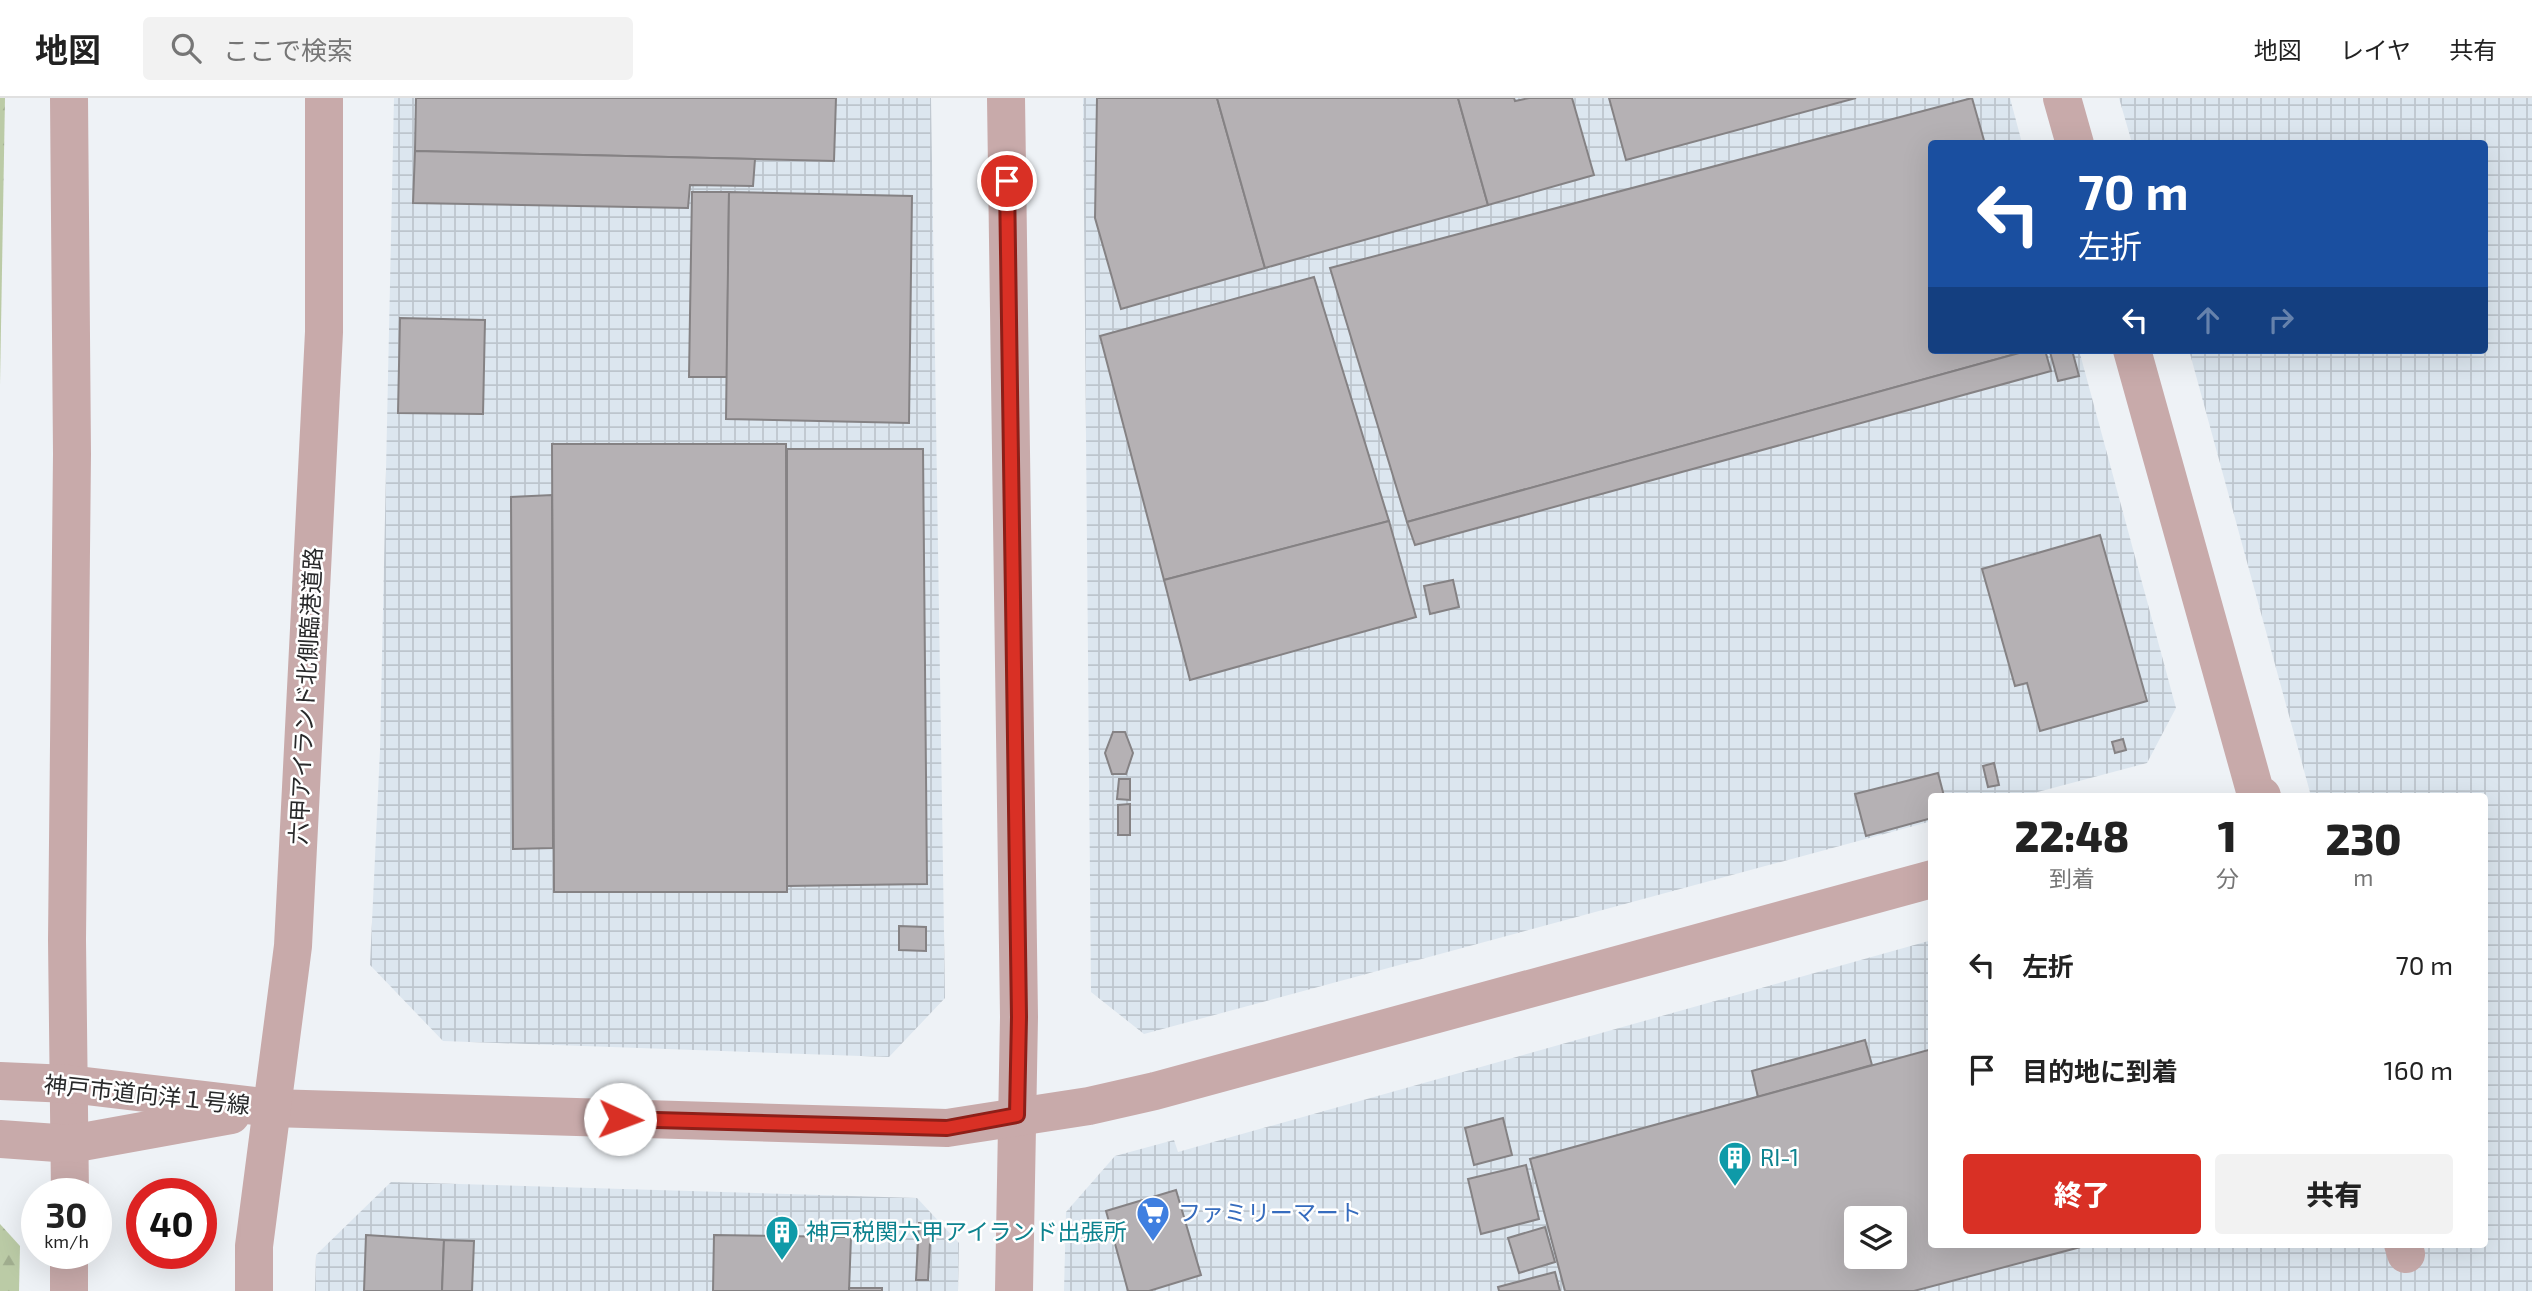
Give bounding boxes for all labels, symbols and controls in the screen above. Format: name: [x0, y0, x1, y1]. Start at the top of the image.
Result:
search box: [143, 17, 633, 80]
text: 地図: [35, 29, 101, 69]
icon: search: [167, 29, 205, 67]
text: ここで検索: [223, 34, 353, 65]
text: 地図: [2254, 35, 2302, 64]
text: レイヤ: [2340, 35, 2411, 64]
text: 共有: [2449, 35, 2497, 64]
pin: [977, 151, 1037, 211]
text: 70 m: [2078, 161, 2189, 220]
icon: arrive: [988, 162, 1026, 200]
icon: left: [1963, 168, 2054, 259]
text: 左折: [2078, 226, 2142, 264]
icon: left: [2116, 301, 2154, 339]
icon: ahead: [2189, 301, 2227, 339]
icon: right: [2262, 301, 2300, 339]
street label: 六甲アイランド北側臨港道路: [283, 546, 327, 845]
text: 22:48: [2015, 810, 2129, 860]
text: 1: [2218, 810, 2237, 860]
text: 230: [2325, 813, 2401, 863]
text: m: [2353, 863, 2373, 891]
text: 到着: [2049, 864, 2095, 892]
text: 分: [2216, 864, 2239, 892]
icon: left: [1963, 946, 2001, 984]
text: 70 m: [2395, 949, 2453, 980]
text: 左折: [2022, 950, 2074, 981]
icon: arrive: [1963, 1051, 2001, 1089]
text: 160 m: [2384, 1054, 2453, 1085]
text: 目的地に到着: [2022, 1055, 2178, 1086]
street label: 神戸市道向洋１号線: [43, 1069, 252, 1119]
position arrow: [583, 1082, 657, 1156]
building icon: RI-1: [1716, 1139, 1754, 1188]
place label: RI-1: [1760, 1143, 1799, 1171]
button: 終了: [1963, 1154, 2201, 1234]
button: 共有: [2215, 1154, 2453, 1234]
speed limit sign: 40: [126, 1178, 217, 1269]
text: 30: [46, 1193, 87, 1235]
supermarket icon: ファミリーマート: [1134, 1194, 1172, 1243]
place label: ファミリーマート: [1178, 1198, 1362, 1226]
map controls: [1844, 1206, 1907, 1269]
button: layers: [1844, 1206, 1907, 1269]
building icon: 神戸税関六甲アイランド出張所: [763, 1213, 801, 1262]
place label: 神戸税関六甲アイランド出張所: [806, 1217, 1127, 1245]
text: km/h: [44, 1230, 89, 1252]

